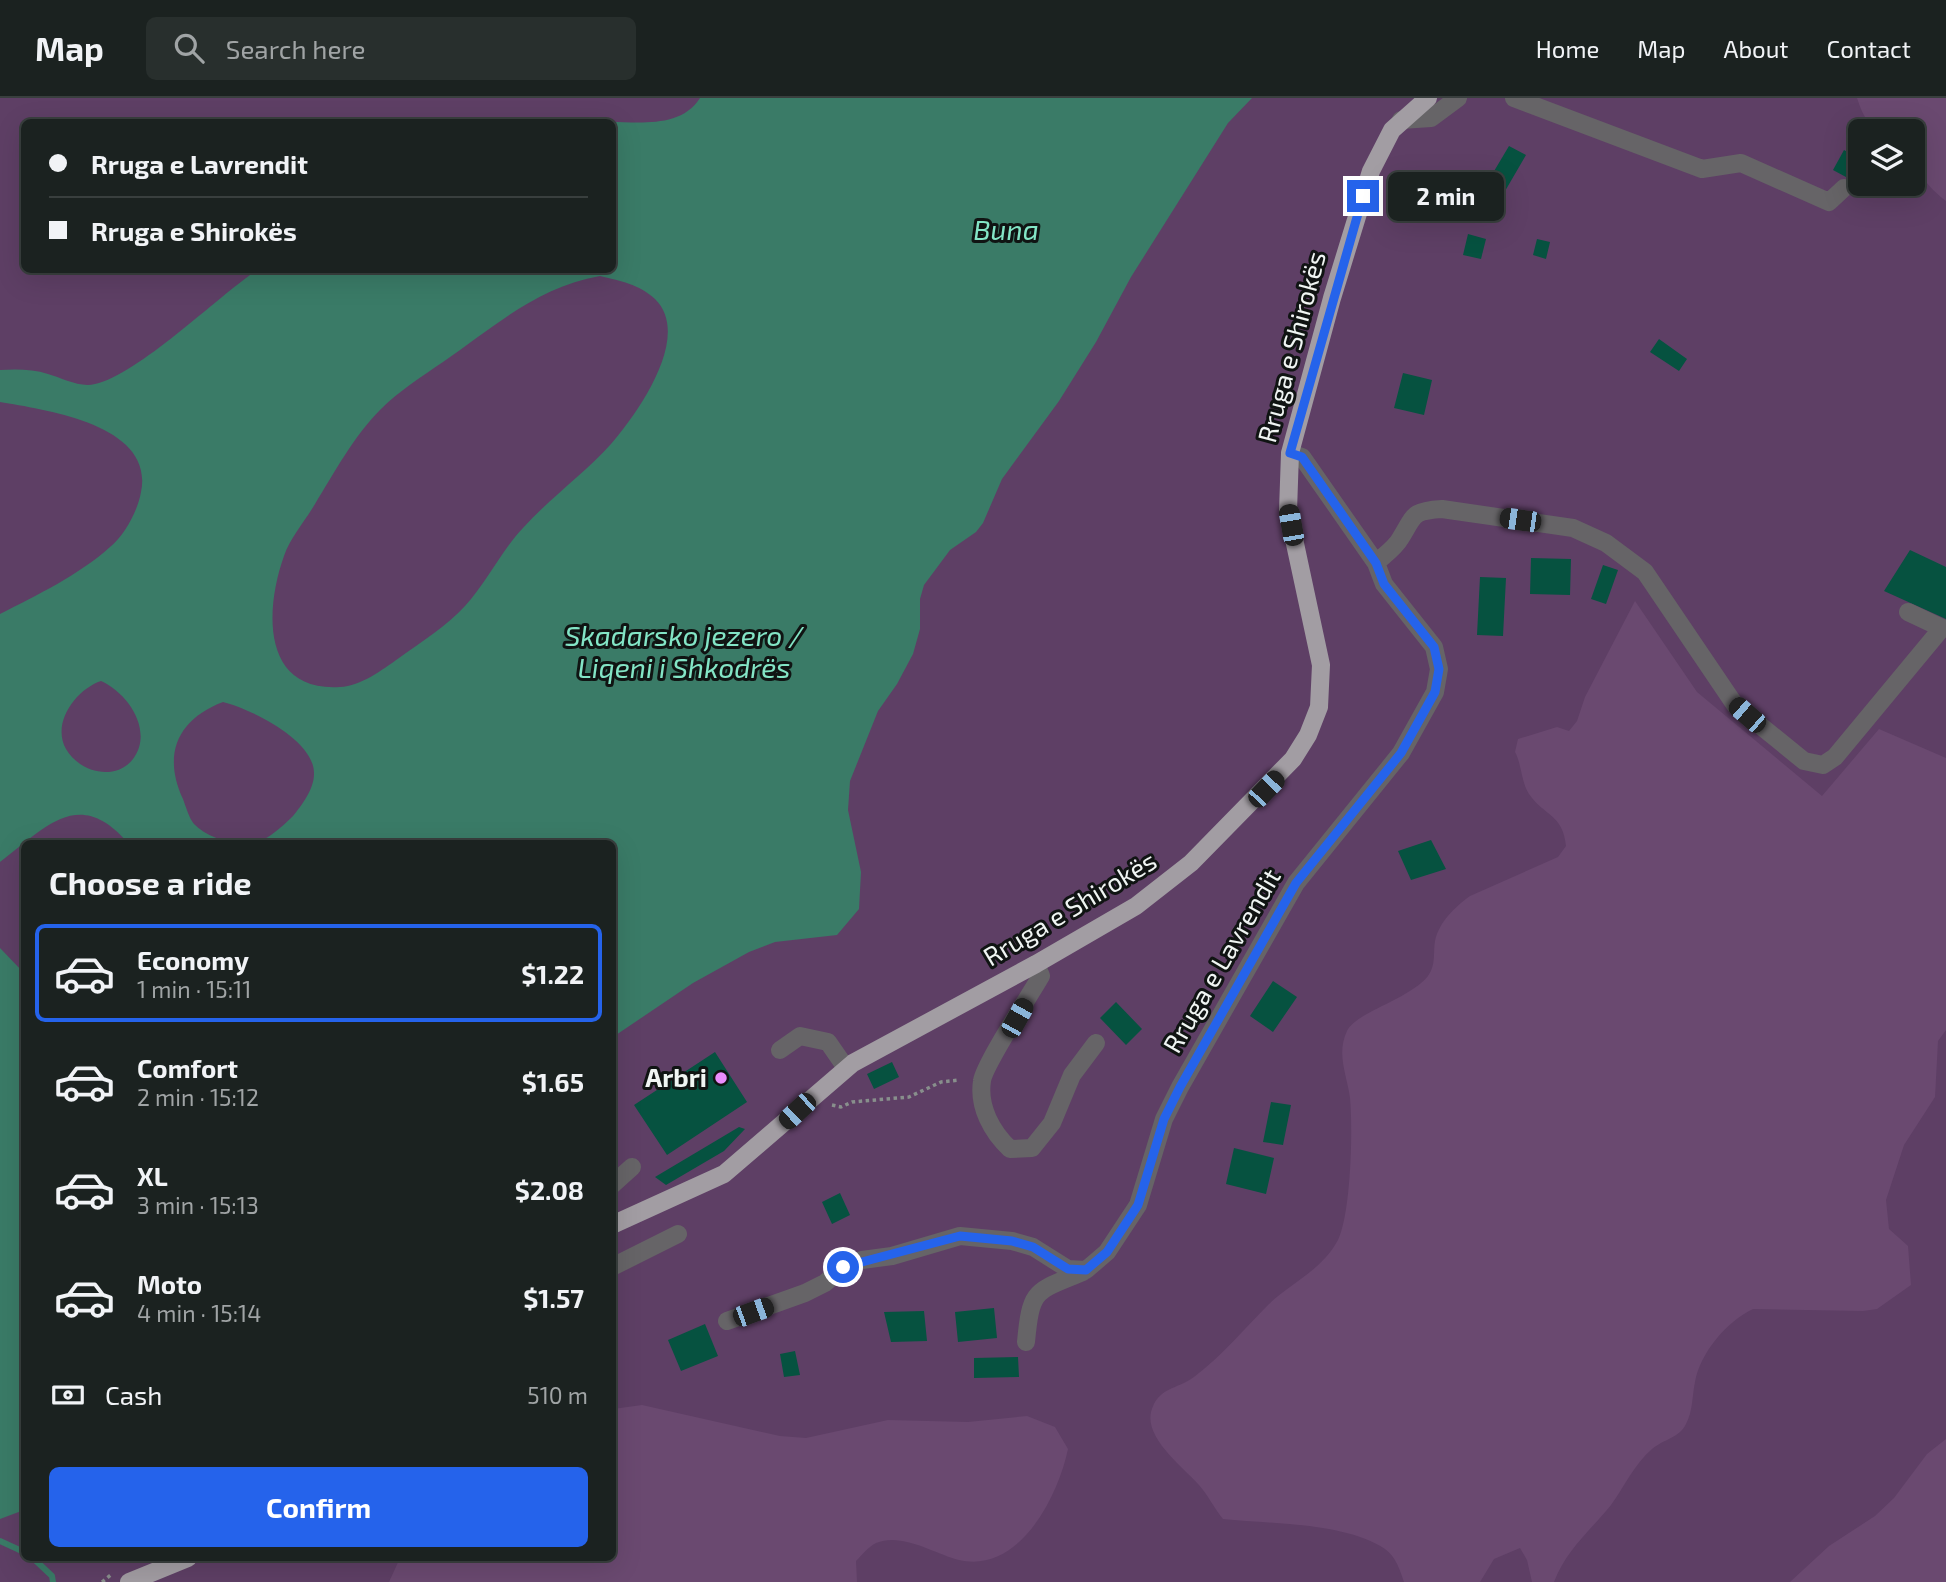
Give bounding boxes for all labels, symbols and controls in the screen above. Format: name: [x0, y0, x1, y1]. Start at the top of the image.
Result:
search box: [146, 17, 636, 80]
text: Map: [35, 28, 104, 68]
icon: search: [170, 29, 208, 67]
text: Search here: [226, 33, 365, 64]
text: Home: [1536, 34, 1599, 63]
text: Map: [1637, 34, 1685, 63]
text: About: [1723, 34, 1789, 63]
text: Contact: [1827, 34, 1911, 63]
map controls: [1848, 119, 1925, 196]
button: layers: [1848, 119, 1925, 196]
text: Rruga e Lavrendit: [91, 148, 308, 179]
callout: 2 min: [1388, 172, 1503, 220]
route end: [1347, 180, 1379, 212]
text: 2 min: [1417, 182, 1475, 210]
water label: Buna: [973, 212, 1039, 246]
text: Rruga e Shirokës: [91, 215, 297, 246]
street label: Rruga e Shirokës: [1250, 248, 1331, 446]
car: [1278, 502, 1305, 548]
car: [1498, 507, 1543, 533]
water label: Skadarsko jezero / Liqeni i Shkodrës: [565, 618, 805, 684]
car: [1725, 693, 1770, 737]
car: [1244, 767, 1289, 811]
street label: Rruga e Shirokës: [977, 844, 1161, 972]
text: Choose a ride: [49, 863, 252, 901]
street label: Rruga e Lavrendit: [1155, 863, 1286, 1058]
icon: car: [53, 942, 116, 1005]
text: Economy: [137, 944, 249, 975]
text: $1.22: [521, 958, 584, 989]
text: 1 min · 15:11: [137, 975, 251, 1003]
car: [998, 995, 1037, 1041]
icon: car: [53, 1050, 116, 1113]
text: Comfort: [137, 1052, 238, 1083]
place label: Arbri: [645, 1061, 707, 1092]
text: $1.65: [522, 1066, 584, 1097]
marker: Arbri: [713, 1070, 729, 1086]
text: 2 min · 15:12: [137, 1083, 259, 1111]
car: [775, 1089, 820, 1133]
icon: car: [53, 1158, 116, 1221]
text: XL: [137, 1160, 168, 1191]
text: $2.08: [515, 1174, 584, 1205]
text: 3 min · 15:13: [137, 1191, 259, 1219]
route start: [827, 1251, 859, 1283]
icon: car: [53, 1266, 116, 1329]
text: Moto: [137, 1268, 202, 1299]
text: $1.57: [523, 1282, 584, 1313]
car: [730, 1295, 777, 1329]
text: 4 min · 15:14: [137, 1299, 261, 1327]
icon: cash: [49, 1376, 87, 1414]
text: Cash: [105, 1379, 162, 1410]
text: 510 m: [527, 1381, 588, 1409]
button: Confirm: [49, 1467, 588, 1547]

